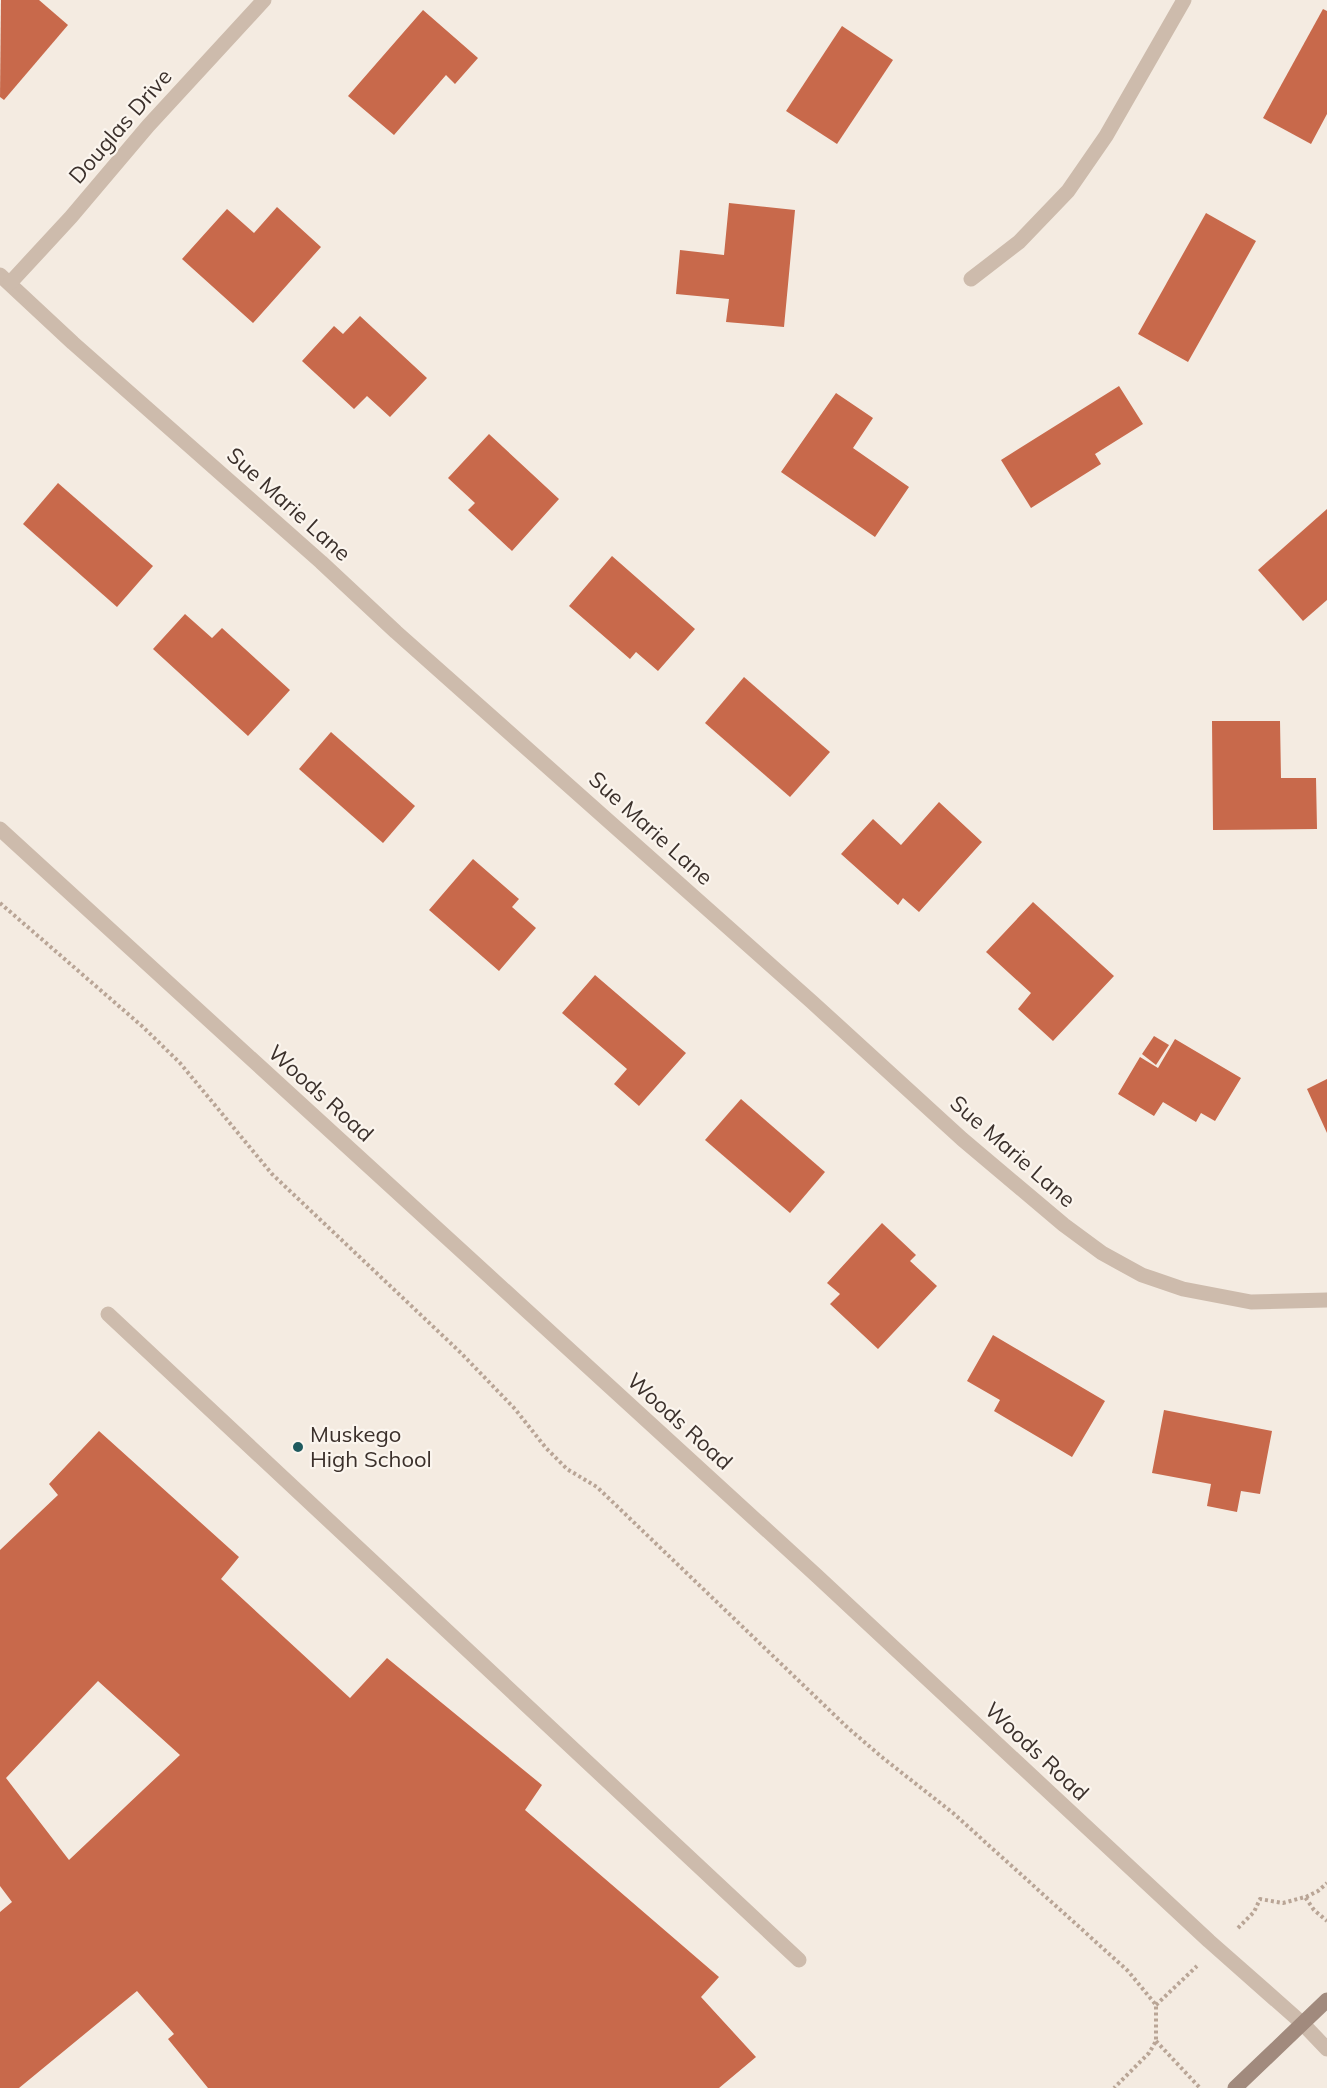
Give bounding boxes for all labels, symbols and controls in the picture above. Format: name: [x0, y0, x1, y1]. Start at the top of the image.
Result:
street label: Douglas Drive: [62, 63, 178, 189]
street label: Sue Marie Lane: [221, 441, 357, 567]
street label: Sue Marie Lane: [583, 765, 719, 891]
street label: Woods Road: [263, 1038, 379, 1148]
street label: Sue Marie Lane: [945, 1089, 1081, 1213]
street label: Woods Road: [622, 1366, 738, 1476]
place label: Muskego High School: [310, 1420, 432, 1473]
marker: Muskego High School: [291, 1440, 305, 1454]
street label: Woods Road: [979, 1696, 1095, 1806]

